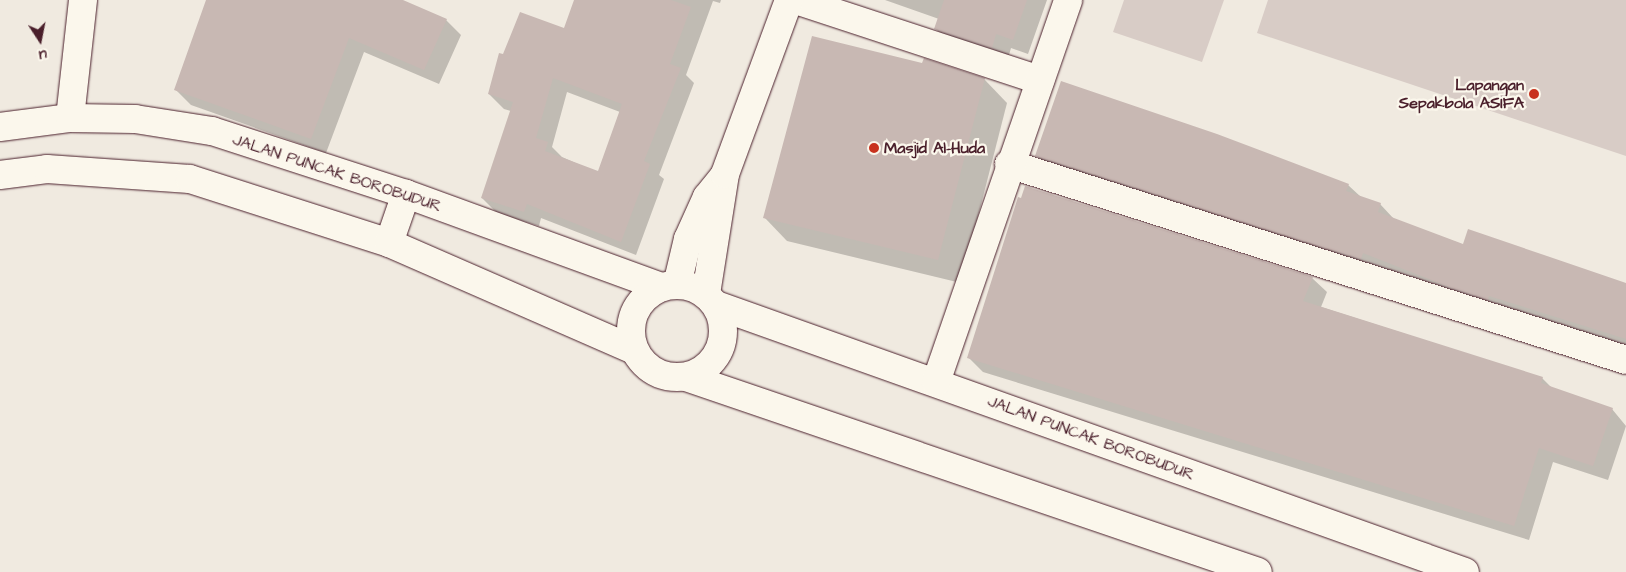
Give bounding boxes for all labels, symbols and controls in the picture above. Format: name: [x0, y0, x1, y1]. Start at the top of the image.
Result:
north arrow: [15, 15, 65, 65]
text: U: [37, 44, 49, 65]
place label: Lapangan Sepakbola ASIFA: [1399, 75, 1524, 113]
marker: Lapangan Sepakbola ASIFA: [1528, 88, 1540, 100]
street label: JALAN PUNCAK BOROBUDUR: [230, 130, 444, 216]
place label: Masjid Al-Huda: [884, 138, 985, 158]
marker: Masjid Al-Huda: [868, 142, 880, 154]
street label: JALAN PUNCAK BOROBUDUR: [985, 392, 1197, 484]

